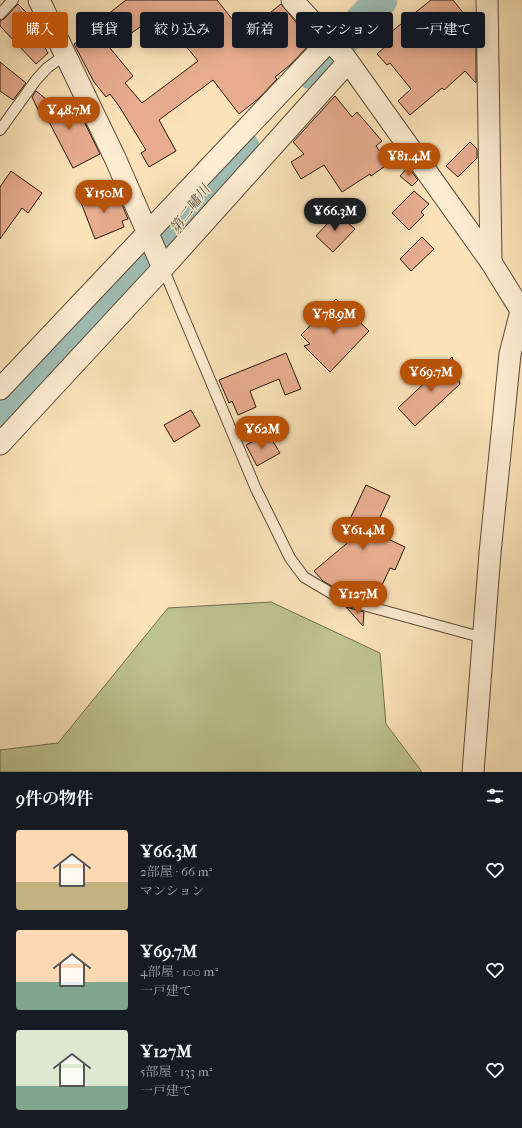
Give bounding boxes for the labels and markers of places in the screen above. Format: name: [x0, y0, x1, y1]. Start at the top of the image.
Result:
pin: ¥48.7M: [36, 97, 102, 131]
pin: ¥81.4M: [376, 143, 442, 177]
pin: ¥150M: [76, 180, 132, 214]
pin: ¥66.3M: [302, 198, 368, 232]
pin: ¥78.9M: [301, 301, 367, 335]
pin: ¥69.7M: [398, 359, 464, 393]
pin: ¥62M: [238, 416, 286, 450]
pin: ¥61.4M: [330, 517, 396, 551]
pin: ¥127M: [330, 581, 386, 615]

